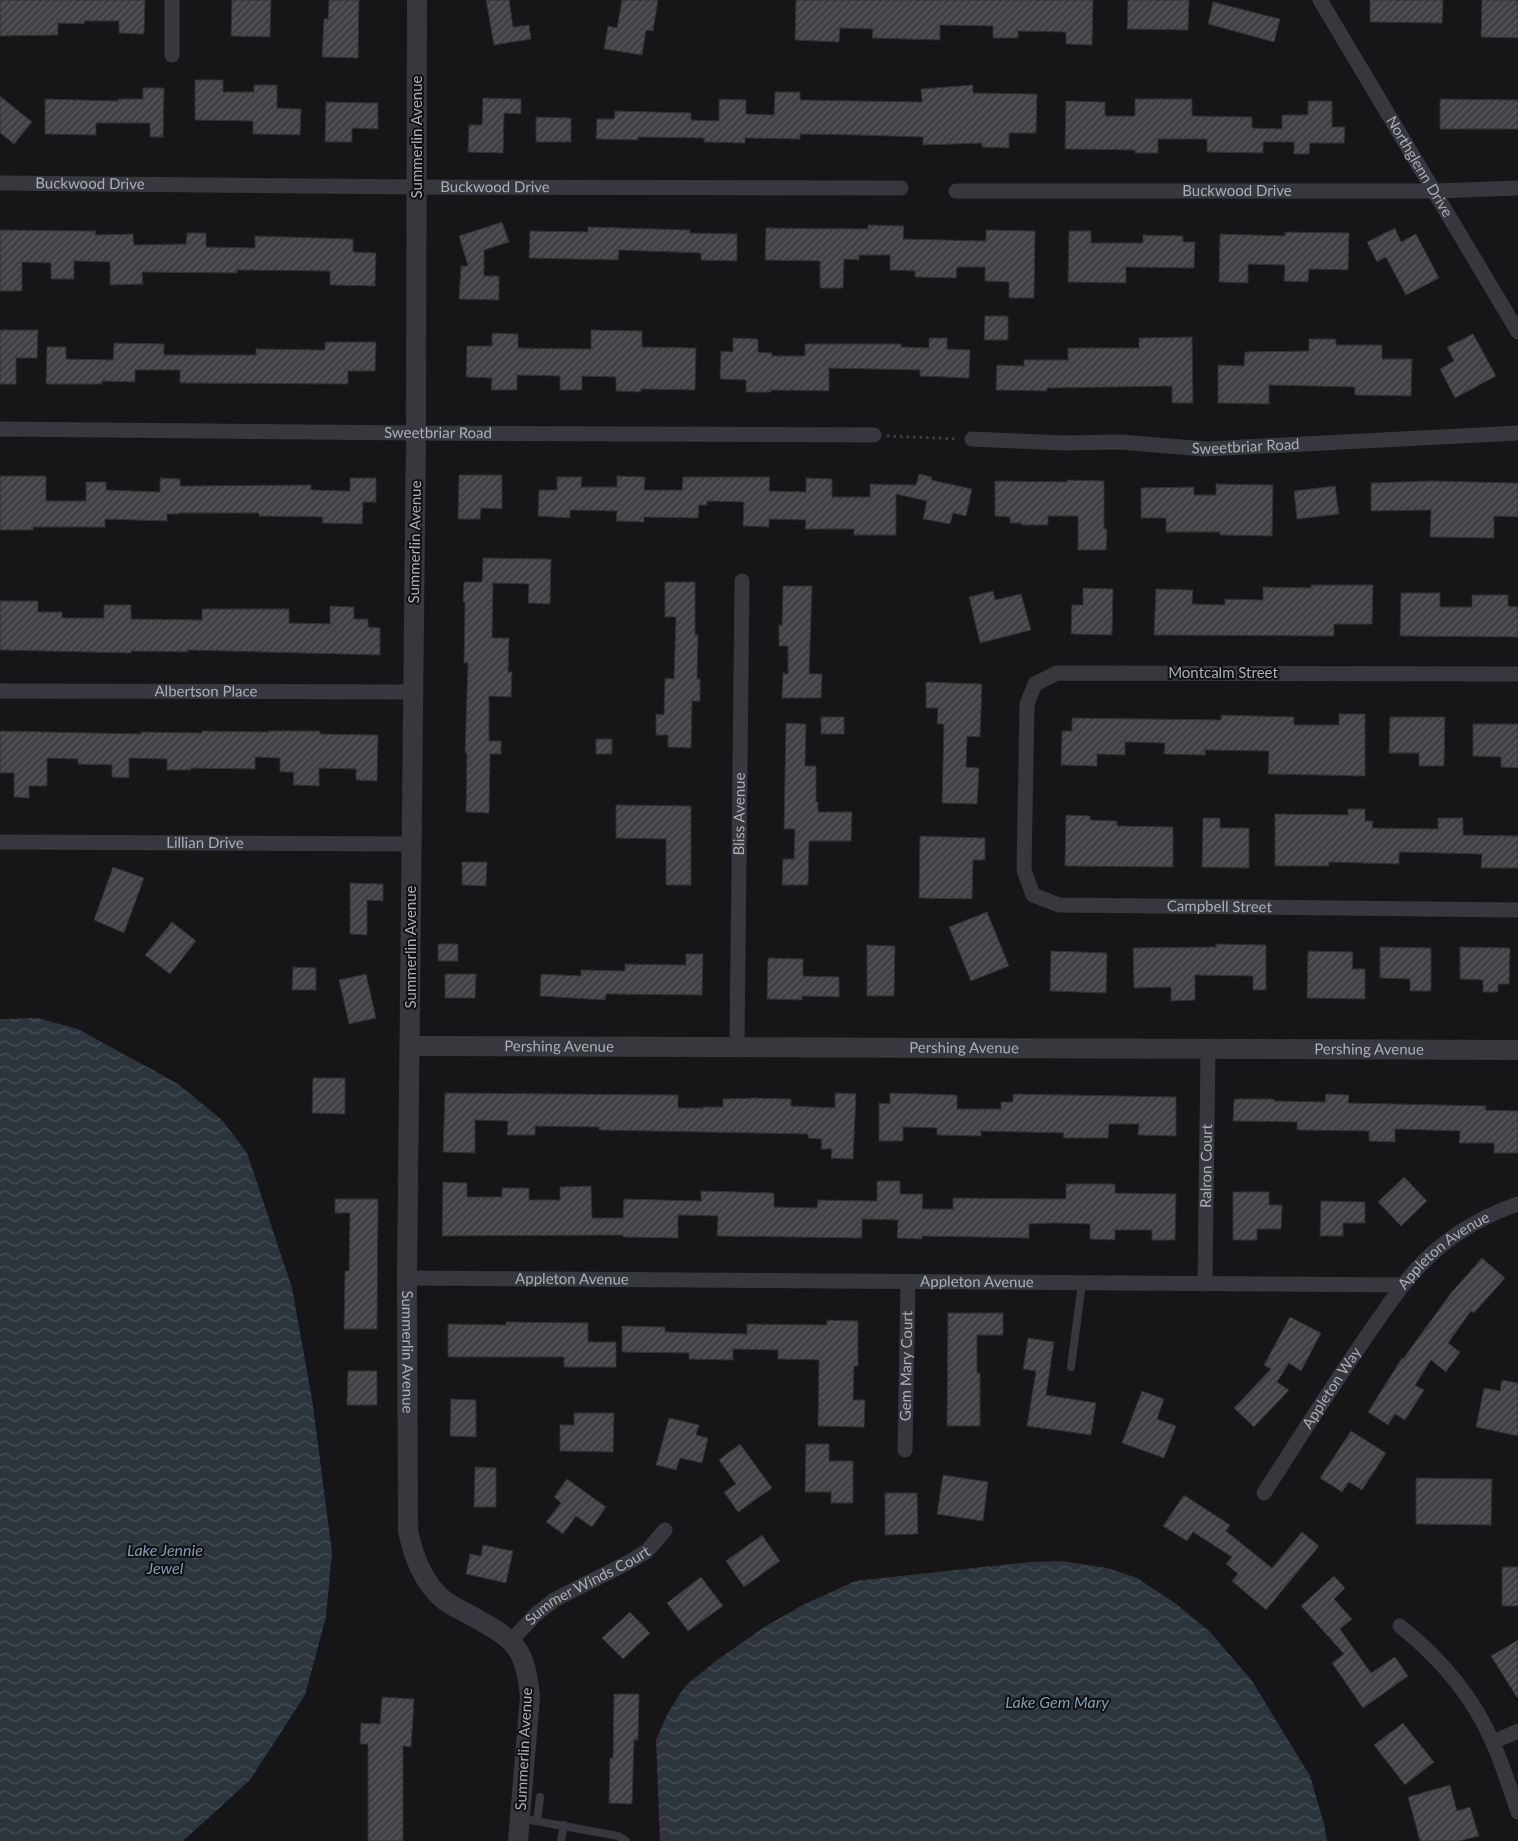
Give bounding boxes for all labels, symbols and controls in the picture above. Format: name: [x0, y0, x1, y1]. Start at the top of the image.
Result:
street label: Summerlin Avenue: [407, 75, 425, 198]
street label: Northglenn Drive: [1383, 112, 1457, 220]
street label: Buckwood Drive: [35, 173, 145, 192]
street label: Buckwood Drive: [440, 177, 550, 195]
street label: Buckwood Drive: [1182, 181, 1292, 199]
street label: Sweetbriar Road: [384, 423, 492, 441]
street label: Sweetbriar Road: [1191, 434, 1300, 457]
street label: Summerlin Avenue: [404, 480, 424, 604]
street label: Montcalm Street: [1168, 663, 1278, 681]
street label: Albertson Place: [154, 681, 258, 700]
street label: Bliss Avenue: [729, 772, 748, 855]
street label: Lillian Drive: [166, 833, 244, 851]
street label: Summerlin Avenue: [401, 885, 419, 1008]
street label: Campbell Street: [1167, 896, 1273, 915]
street label: Pershing Avenue: [504, 1036, 614, 1055]
street label: Pershing Avenue: [909, 1038, 1019, 1056]
street label: Pershing Avenue: [1314, 1039, 1424, 1058]
street label: Ralron Court: [1196, 1123, 1215, 1208]
street label: Appleton Avenue: [1393, 1207, 1492, 1292]
street label: Appleton Avenue: [515, 1269, 629, 1288]
street label: Appleton Avenue: [920, 1272, 1034, 1290]
street label: Summerlin Avenue: [399, 1290, 418, 1414]
street label: Gem Mary Court: [896, 1310, 915, 1421]
street label: Appleton Way: [1298, 1343, 1365, 1432]
water label: Lake Jennie Jewel: [127, 1540, 203, 1577]
street label: Summer Winds Court: [521, 1541, 653, 1628]
street label: Summerlin Avenue: [511, 1687, 535, 1811]
water label: Lake Gem Mary: [1005, 1692, 1109, 1711]

